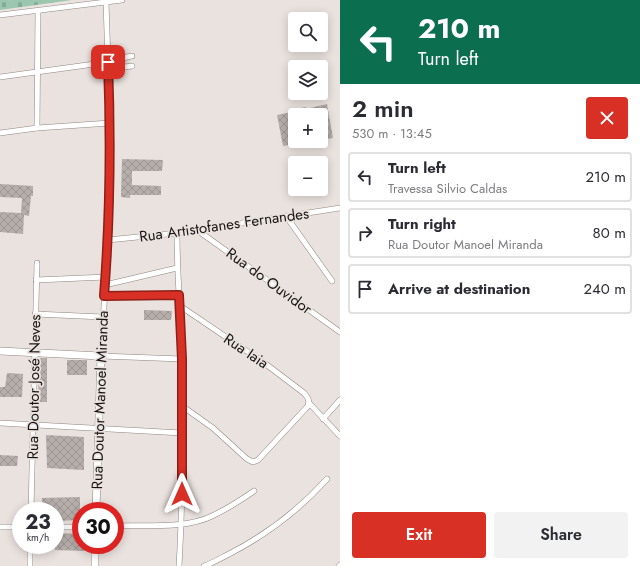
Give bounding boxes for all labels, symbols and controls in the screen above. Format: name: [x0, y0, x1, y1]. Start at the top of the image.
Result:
text: 210 m: [418, 8, 501, 49]
map controls: [288, 12, 328, 196]
button: search: [288, 12, 328, 52]
icon: left: [352, 16, 404, 68]
pin: [91, 45, 125, 79]
text: Turn left: [418, 46, 478, 72]
icon: arrive: [97, 51, 119, 73]
button: layers: [288, 60, 328, 100]
text: 2 min: [352, 91, 414, 126]
button: close: [586, 97, 628, 139]
button: +: [288, 108, 328, 148]
text: 530 m · 13:45: [352, 124, 432, 143]
button: −: [288, 156, 328, 196]
text: Turn left: [388, 157, 446, 179]
icon: left: [354, 166, 376, 188]
text: 210 m: [586, 166, 626, 188]
text: Travessa Silvio Caldas: [388, 179, 507, 198]
street label: Rua Artistofanes Fernandes: [138, 202, 310, 248]
text: Turn right: [388, 213, 456, 235]
icon: right: [354, 222, 376, 244]
text: 80 m: [593, 222, 626, 244]
text: Rua Doutor Manoel Miranda: [388, 235, 543, 254]
street label: Rua do Ouvidor: [222, 242, 317, 320]
icon: arrive: [354, 278, 376, 300]
text: Arrive at destination: [388, 278, 530, 300]
text: 240 m: [584, 278, 626, 300]
street label: Rua Doutor Manoel Miranda: [86, 310, 114, 490]
street label: Rua Doutor José Neves: [22, 314, 46, 460]
street label: Rua Iaia: [219, 328, 273, 374]
position arrow: [161, 473, 203, 515]
speed limit sign: 30: [72, 502, 124, 554]
text: 23: [25, 508, 51, 537]
button: Exit: [352, 512, 486, 558]
button: Share: [494, 512, 628, 558]
text: km/h: [27, 530, 49, 545]

